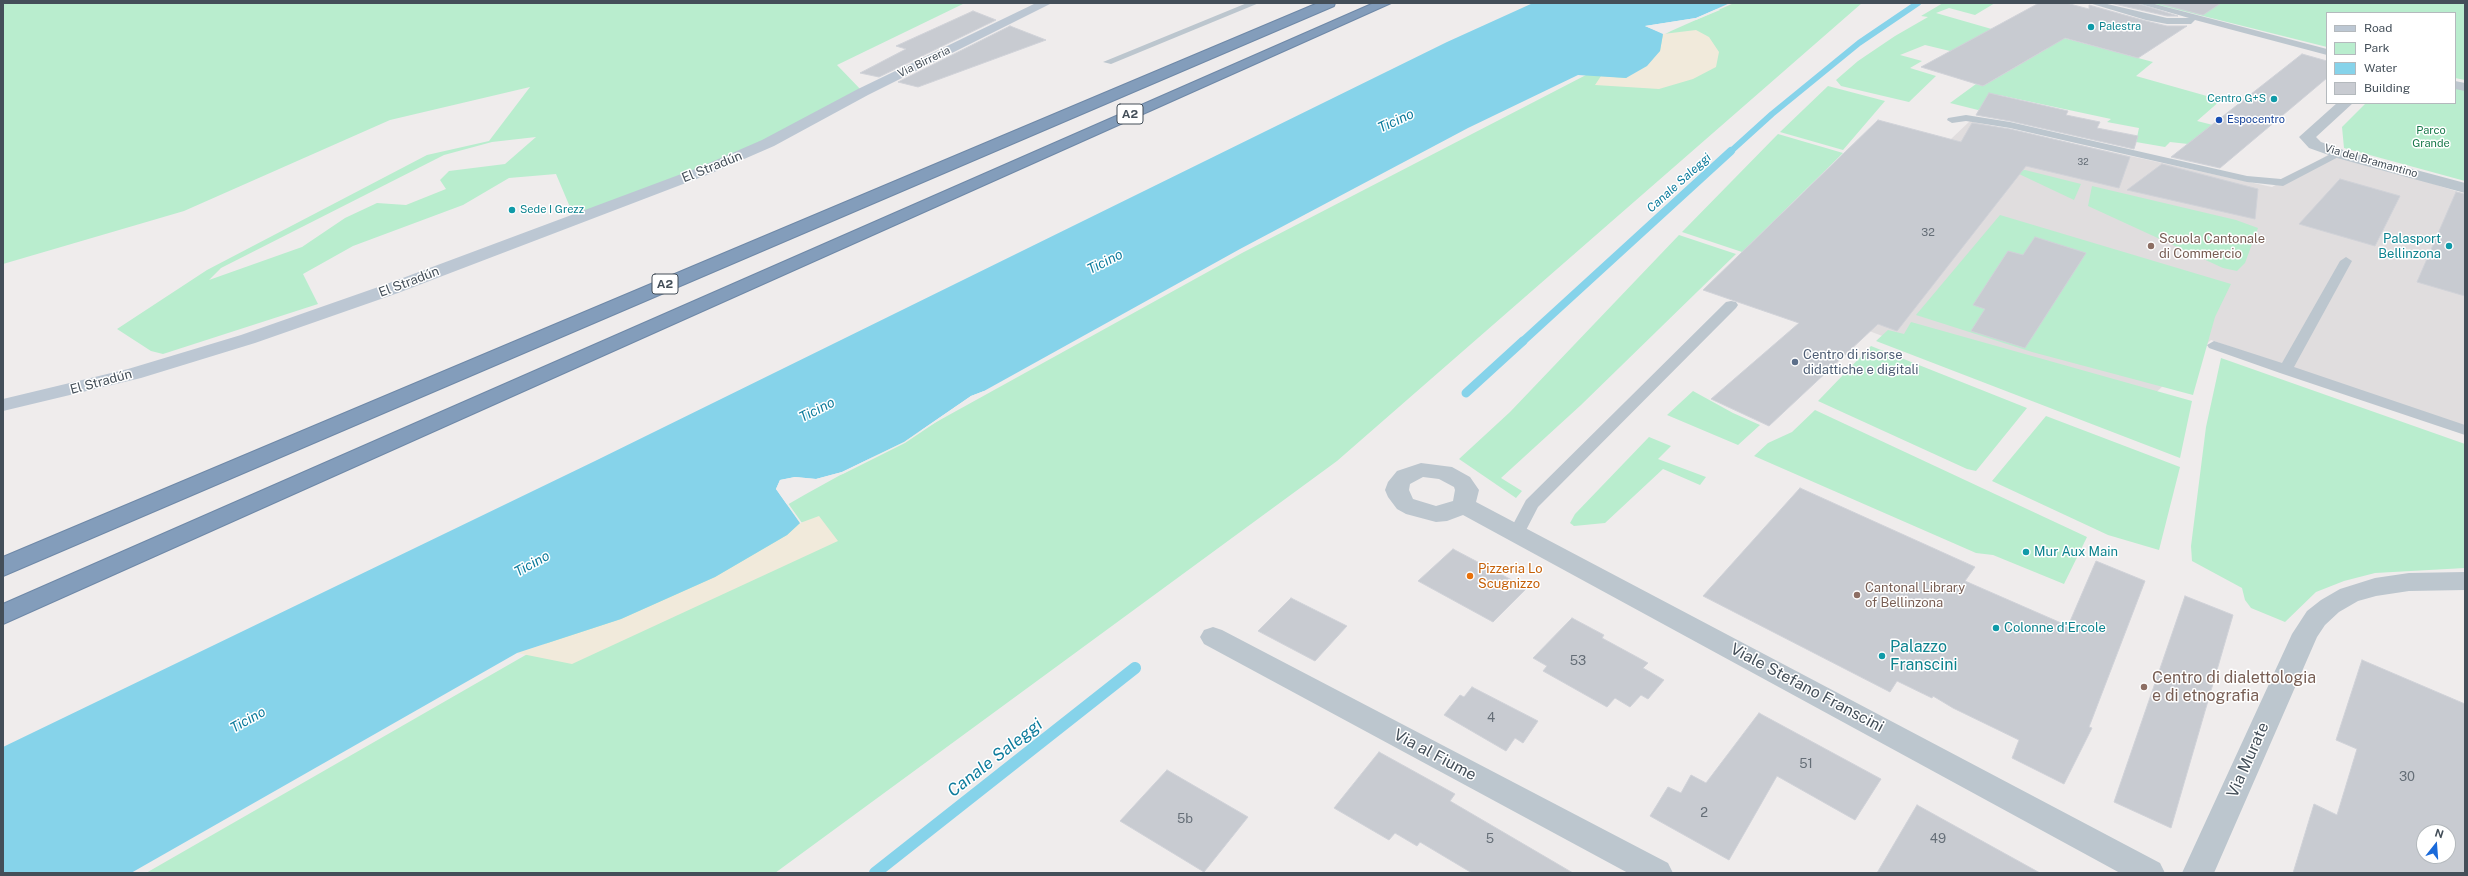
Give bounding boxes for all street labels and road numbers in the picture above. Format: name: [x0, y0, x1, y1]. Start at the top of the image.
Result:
street label: Via Birreria: [896, 44, 952, 80]
road number: A2: [1117, 104, 1143, 124]
street label: Via del Bramantino: [2323, 141, 2419, 181]
street label: El Stradún: [680, 148, 744, 186]
street label: El Stradún: [377, 263, 441, 301]
road number: A2: [652, 274, 678, 294]
street label: El Stradún: [68, 366, 134, 398]
street label: Viale Stefano Franscini: [1727, 639, 1887, 737]
street label: Via Murate: [2223, 719, 2273, 801]
street label: Via al Fiume: [1390, 725, 1480, 785]

